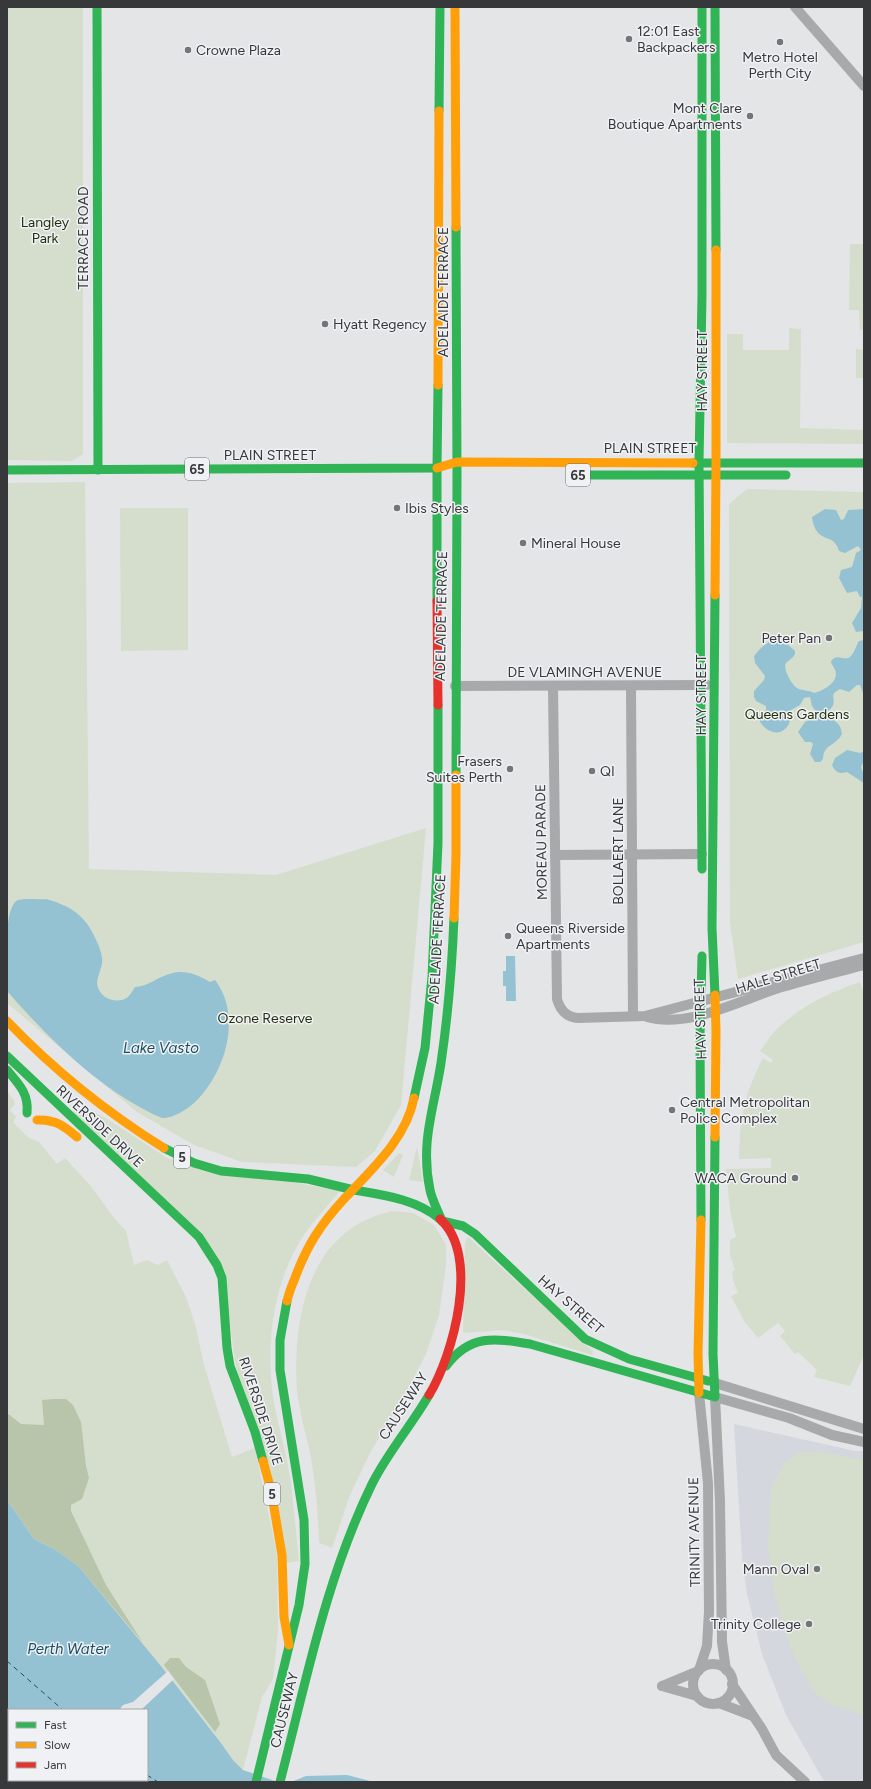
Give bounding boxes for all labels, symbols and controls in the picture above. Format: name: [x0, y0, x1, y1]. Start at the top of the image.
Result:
place label: 12:01 East Backpackers: [637, 23, 716, 56]
marker: 12:01 East Backpackers: [624, 34, 634, 44]
marker: Metro Hotel Perth City: [775, 37, 785, 47]
place label: Crowne Plaza: [196, 42, 281, 59]
marker: Crowne Plaza: [183, 45, 193, 55]
place label: Metro Hotel Perth City: [742, 49, 818, 82]
place label: Mont Clare Boutique Apartments: [608, 100, 742, 133]
marker: Mont Clare Boutique Apartments: [745, 111, 755, 121]
street label: TERRACE ROAD: [75, 186, 92, 290]
park label: Langley Park: [21, 214, 70, 247]
street label: ADELAIDE TERRACE: [435, 227, 452, 357]
place label: Hyatt Regency: [333, 316, 427, 333]
marker: Hyatt Regency: [320, 319, 330, 329]
street label: HAY STREET: [694, 330, 711, 412]
street label: PLAIN STREET: [604, 440, 696, 457]
street label: PLAIN STREET: [224, 447, 316, 464]
road number: 65: [185, 458, 209, 480]
road number: 65: [566, 464, 590, 486]
place label: Ibis Styles: [405, 500, 469, 517]
marker: Ibis Styles: [392, 503, 402, 513]
place label: Mineral House: [531, 535, 621, 552]
marker: Mineral House: [518, 538, 528, 548]
street label: ADELAIDE TERRACE: [432, 551, 451, 681]
place label: Peter Pan: [761, 630, 821, 647]
marker: Peter Pan: [824, 633, 834, 643]
street label: HAY STREET: [693, 654, 710, 736]
street label: DE VLAMINGH AVENUE: [508, 664, 662, 681]
park label: Queens Gardens: [745, 706, 849, 723]
place label: Frasers Suites Perth: [426, 753, 502, 786]
place label: QI: [600, 763, 615, 780]
marker: Frasers Suites Perth: [505, 764, 515, 774]
marker: QI: [587, 766, 597, 776]
street label: MOREAU PARADE: [532, 784, 551, 900]
street label: BOLLAERT LANE: [610, 797, 627, 905]
street label: ADELAIDE TERRACE: [426, 873, 449, 1005]
place label: Queens Riverside Apartments: [516, 920, 625, 953]
marker: Queens Riverside Apartments: [503, 931, 513, 941]
street label: HALE STREET: [733, 955, 823, 998]
street label: HAY STREET: [691, 978, 710, 1060]
park label: Ozone Reserve: [218, 1010, 313, 1027]
water label: Lake Vasto: [123, 1039, 199, 1057]
street label: RIVERSIDE DRIVE: [52, 1082, 147, 1171]
place label: Central Metropolitan Police Complex: [680, 1094, 810, 1127]
marker: Central Metropolitan Police Complex: [667, 1105, 677, 1115]
road number: 5: [174, 1146, 190, 1168]
place label: WACA Ground: [695, 1170, 787, 1187]
marker: WACA Ground: [790, 1173, 800, 1183]
street label: HAY STREET: [534, 1271, 607, 1338]
street label: RIVERSIDE DRIVE: [235, 1355, 286, 1468]
street label: CAUSEWAY: [375, 1369, 432, 1443]
street label: TRINITY AVENUE: [685, 1477, 704, 1587]
road number: 5: [264, 1483, 280, 1505]
place label: Mann Oval: [743, 1561, 809, 1578]
marker: Mann Oval: [812, 1564, 822, 1574]
place label: Trinity College: [711, 1616, 801, 1633]
marker: Trinity College: [804, 1619, 814, 1629]
water label: Perth Water: [27, 1640, 110, 1658]
street label: CAUSEWAY: [267, 1670, 302, 1750]
legend: [8, 1709, 148, 1781]
text: Fast: [44, 1718, 67, 1732]
text: Slow: [44, 1738, 71, 1752]
text: Jam: [44, 1758, 67, 1772]

